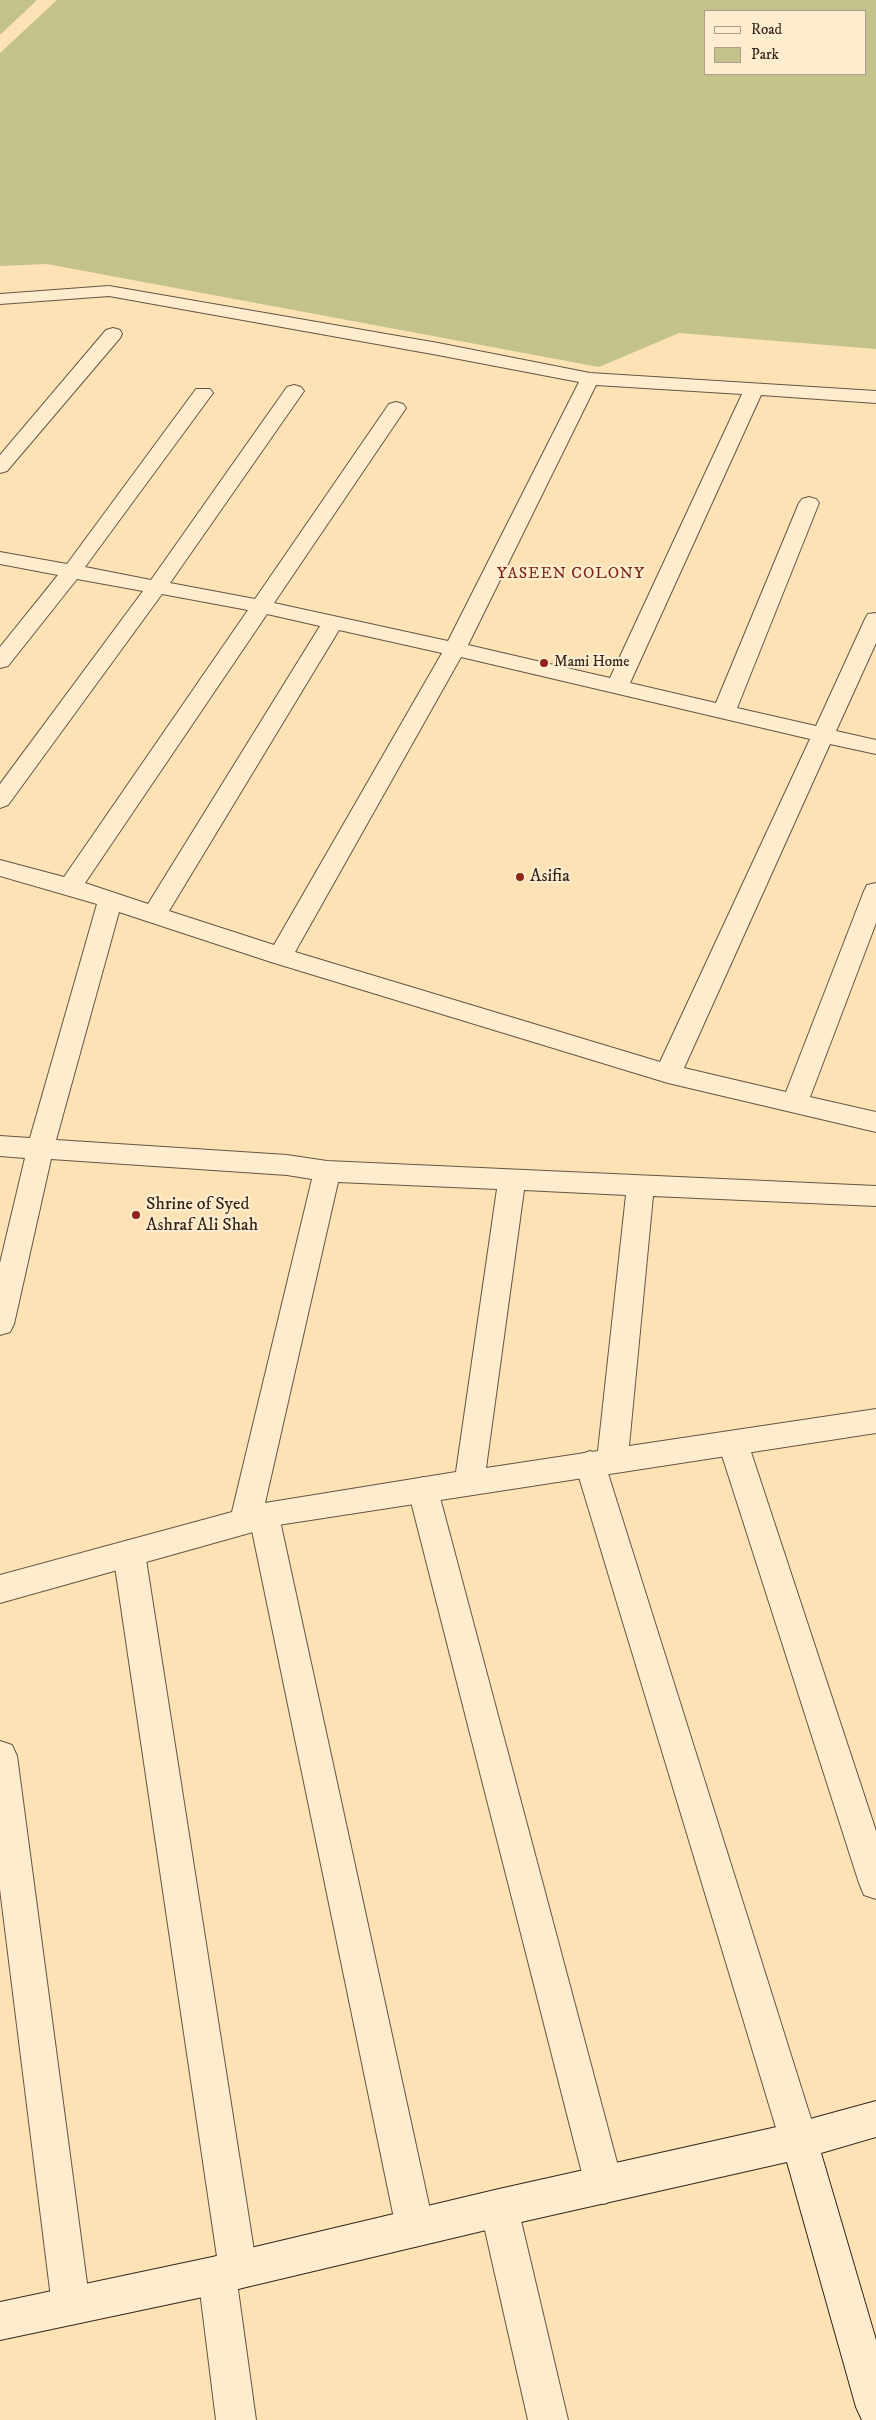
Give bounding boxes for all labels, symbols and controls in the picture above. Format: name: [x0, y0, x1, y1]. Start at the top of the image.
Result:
legend: [704, 10, 866, 75]
text: Road: [751, 20, 782, 39]
text: Park: [751, 45, 779, 64]
district label: YASEEN COLONY: [495, 565, 647, 585]
place label: Mami Home: [554, 654, 630, 672]
marker: Mami Home: [538, 657, 550, 669]
place label: Asifia: [530, 866, 570, 888]
marker: Asifia: [514, 871, 526, 883]
place label: Shrine of Syed Ashraf Ali Shah: [146, 1194, 258, 1236]
marker: Shrine of Syed Ashraf Ali Shah: [130, 1209, 142, 1221]

